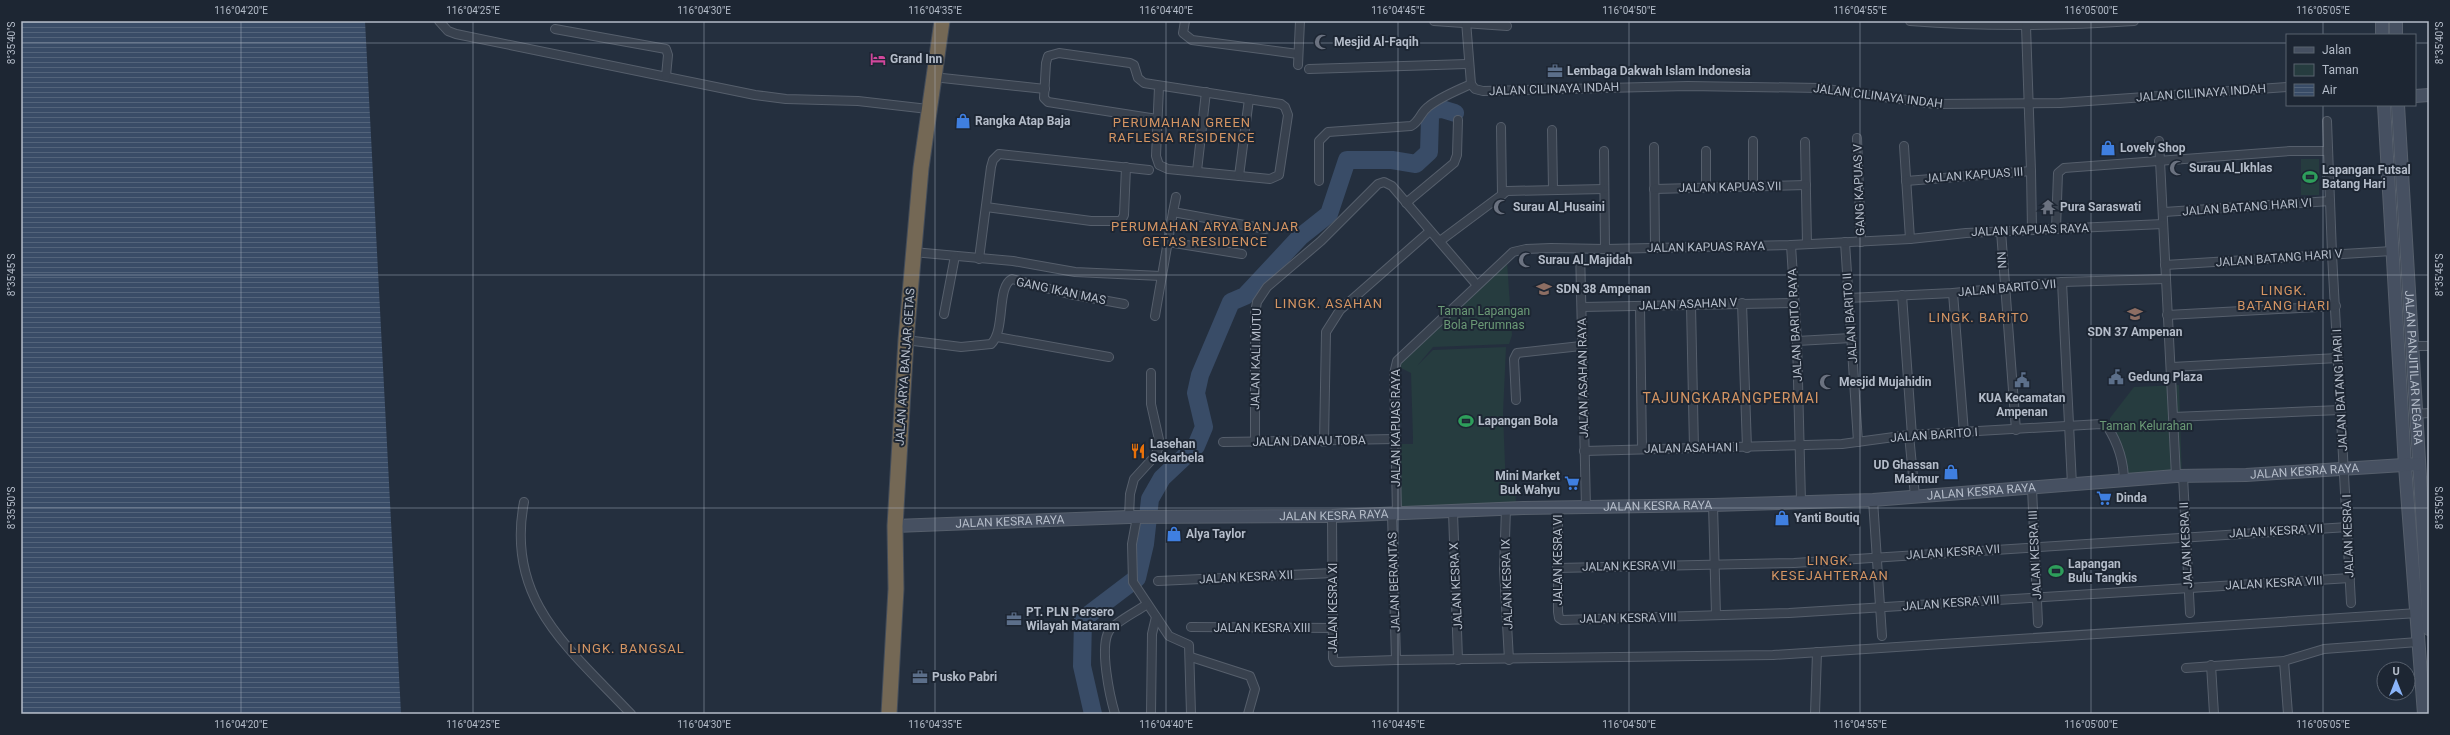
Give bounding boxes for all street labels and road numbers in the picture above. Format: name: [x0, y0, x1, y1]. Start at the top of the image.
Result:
street label: JALAN CILINAYA INDAH: [1489, 80, 1619, 98]
street label: JALAN CILINAYA INDAH: [1812, 81, 1944, 111]
street label: JALAN CILINAYA INDAH: [2135, 81, 2267, 105]
street label: GANG KAPUAS V: [1850, 143, 1868, 236]
street label: JALAN KAPUAS III: [1924, 165, 2024, 185]
street label: JALAN KAPUAS VII: [1678, 179, 1782, 195]
street label: JALAN BATANG HARI VI: [2182, 195, 2312, 219]
street label: JALAN KAPUAS RAYA: [1971, 221, 2089, 239]
street label: JALAN KAPUAS RAYA: [1647, 239, 1765, 255]
street label: JALAN BATANG HARI V: [2215, 247, 2343, 269]
street label: NN: [1995, 251, 2009, 269]
street label: JALAN BARITO RAYA: [1785, 268, 1805, 382]
street label: JALAN BARITO II: [1840, 272, 1860, 364]
street label: GANG IKAN MAS: [1015, 275, 1107, 307]
street label: JALAN BARITO VII: [1957, 277, 2057, 299]
street label: JALAN ARYA BANJAR GETAS: [893, 288, 917, 446]
street label: JALAN PANJITILAR NEGARA: [2402, 290, 2425, 446]
street label: JALAN ASAHAN V: [1638, 295, 1738, 313]
street label: JALAN KALI MUTU: [1248, 308, 1264, 410]
street label: JALAN ASAHAN RAYA: [1575, 318, 1591, 438]
street label: JALAN BATANG HARI I: [2330, 328, 2350, 452]
street label: JALAN KAPUAS RAYA: [1389, 369, 1403, 487]
street label: JALAN BARITO I: [1890, 425, 1978, 445]
street label: JALAN DANAU TOBA: [1252, 433, 1366, 449]
street label: JALAN ASAHAN I: [1644, 440, 1738, 456]
street label: JALAN KESRA RAYA: [2250, 461, 2360, 482]
street label: JALAN KESRA RAYA: [1926, 480, 2036, 503]
street label: JALAN KESRA I: [2340, 494, 2356, 578]
street label: JALAN KESRA RAYA: [1603, 498, 1712, 514]
street label: JALAN KESRA II: [2177, 501, 2195, 589]
street label: JALAN KESRA RAYA: [1279, 507, 1389, 523]
street label: JALAN KESRA III: [2026, 510, 2044, 600]
street label: JALAN KESRA RAYA: [955, 512, 1065, 531]
street label: JALAN KESRA VI: [1551, 515, 1565, 605]
street label: JALAN KESRA VII: [2229, 522, 2323, 540]
street label: JALAN BERANTAS: [1385, 532, 1403, 632]
street label: JALAN KESRA IX: [1498, 538, 1516, 630]
street label: JALAN KESRA X: [1447, 541, 1465, 630]
street label: JALAN KESRA VII: [1906, 542, 2000, 562]
street label: JALAN KESRA VII: [1582, 558, 1676, 574]
street label: JALAN KESRA XI: [1326, 563, 1340, 653]
street label: JALAN KESRA XII: [1199, 568, 1293, 586]
street label: JALAN KESRA VIII: [2225, 573, 2323, 593]
street label: JALAN KESRA VIII: [1902, 593, 2000, 613]
street label: JALAN KESRA VIII: [1579, 610, 1677, 626]
street label: JALAN KESRA XIII: [1213, 621, 1311, 635]

